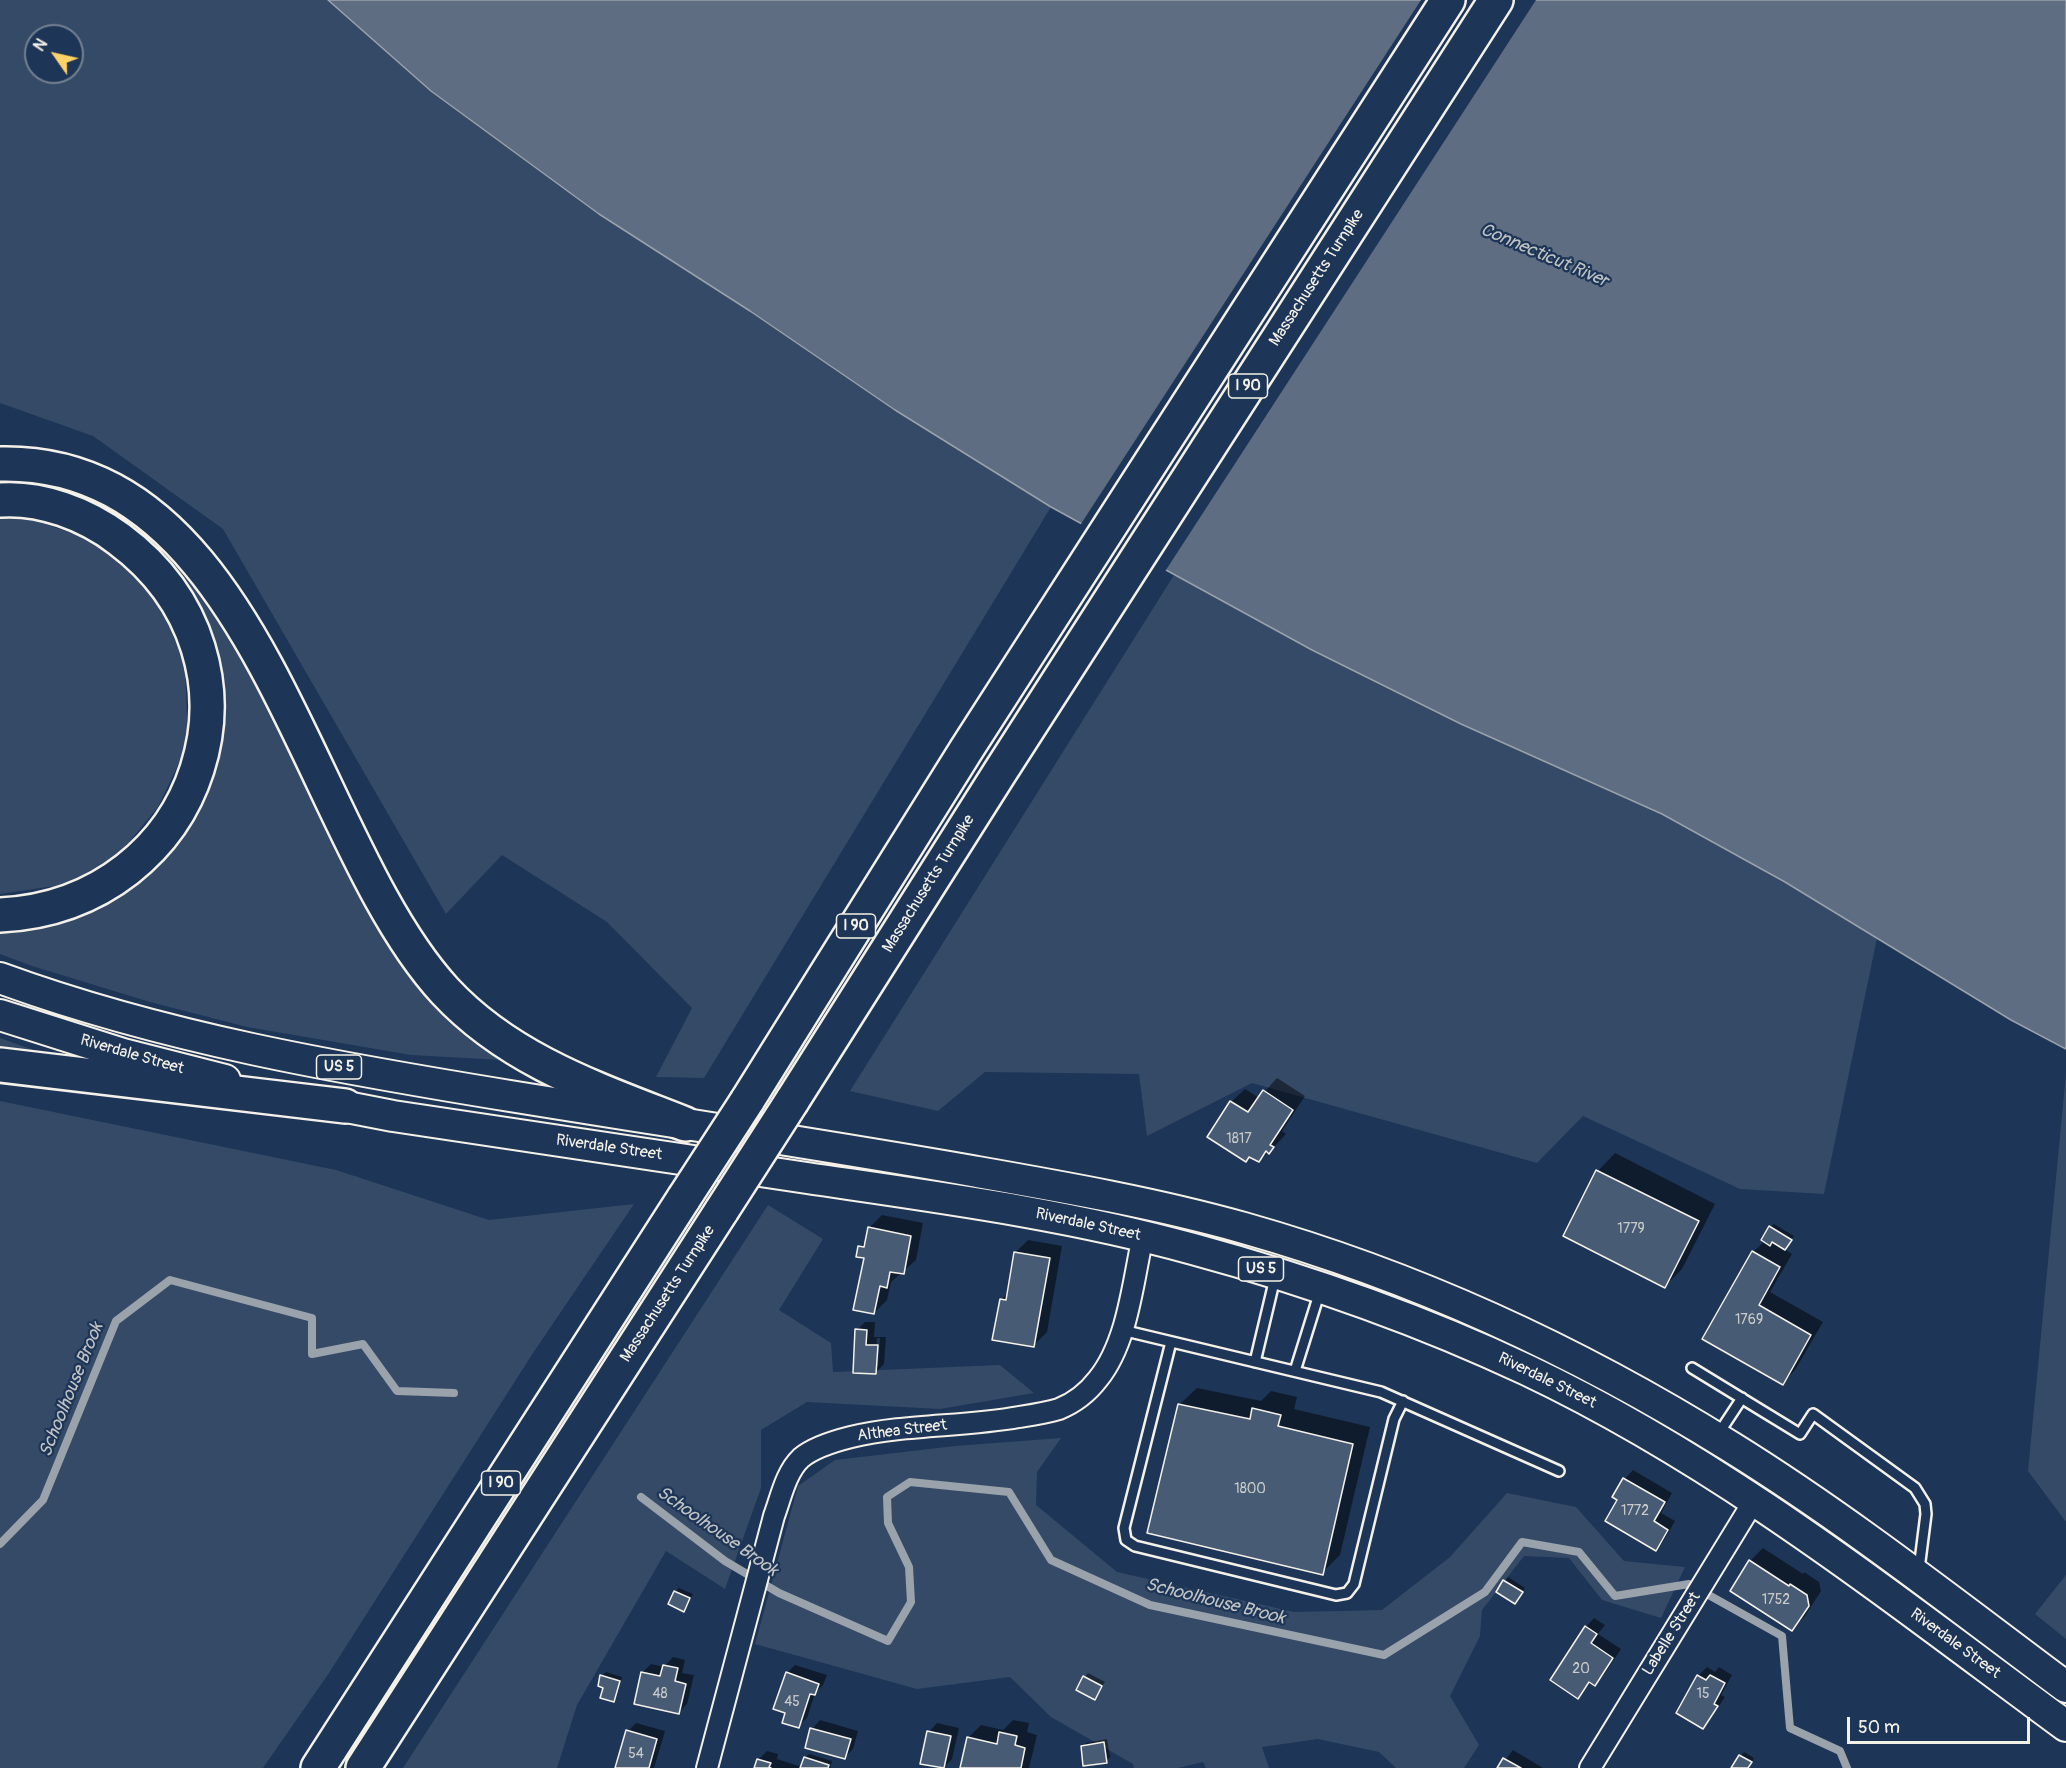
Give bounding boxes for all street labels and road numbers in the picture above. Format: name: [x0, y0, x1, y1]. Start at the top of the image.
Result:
street label: Massachusetts Turnpike: [1266, 206, 1368, 350]
road number: I 90: [1228, 374, 1268, 398]
street label: Massachusetts Turnpike: [879, 811, 979, 957]
road number: I 90: [836, 914, 876, 938]
street label: Riverdale Street: [78, 1031, 186, 1079]
road number: US 5: [316, 1055, 362, 1079]
street label: Riverdale Street: [555, 1131, 663, 1165]
street label: Riverdale Street: [1034, 1204, 1142, 1246]
street label: Massachusetts Turnpike: [617, 1222, 719, 1366]
road number: US 5: [1238, 1257, 1284, 1281]
street label: Riverdale Street: [1495, 1349, 1599, 1413]
street label: Althea Street: [856, 1416, 948, 1446]
road number: I 90: [482, 1471, 520, 1495]
street label: Labelle Street: [1639, 1589, 1705, 1679]
street label: Riverdale Street: [1906, 1605, 2004, 1683]

